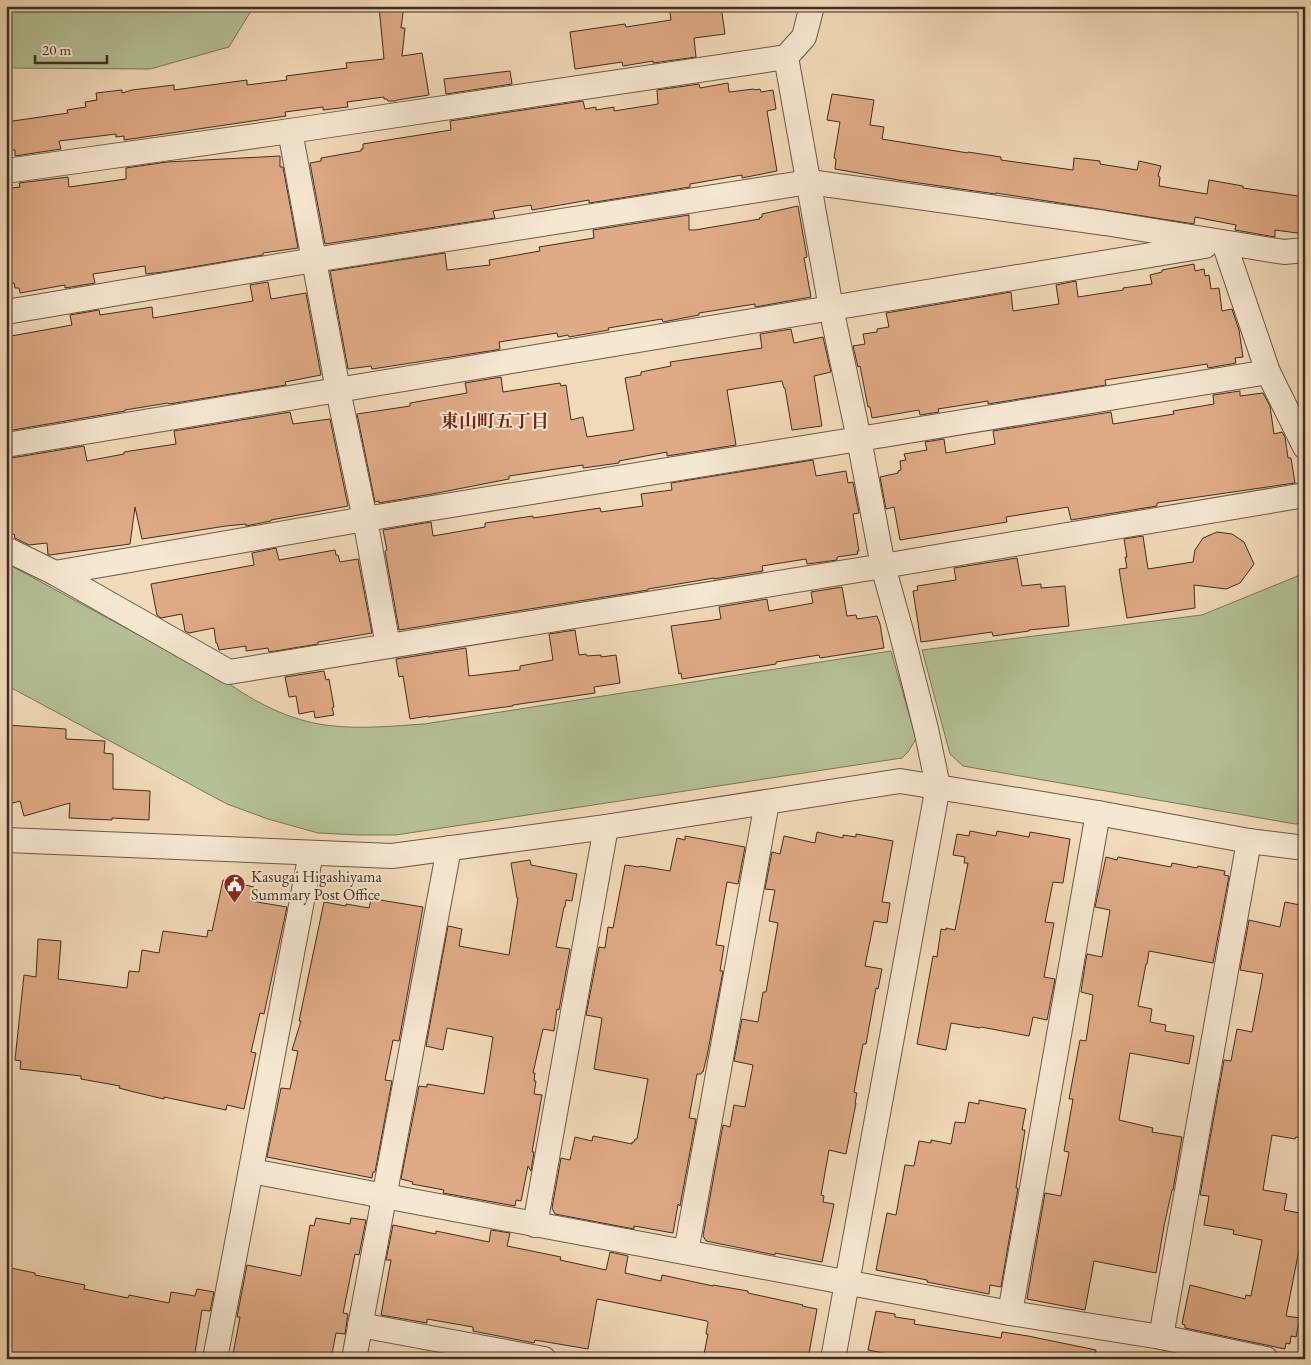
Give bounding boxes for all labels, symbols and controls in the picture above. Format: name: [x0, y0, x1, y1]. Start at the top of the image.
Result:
scale bar: [35, 32, 108, 64]
text: 20 m: [42, 40, 71, 59]
district label: 東山町五丁目: [441, 409, 549, 432]
place label: Kasugai Higashiyama Summary Post Office: [251, 866, 382, 905]
public building icon: Kasugai Higashiyama Summary Post Office: [223, 873, 247, 904]

